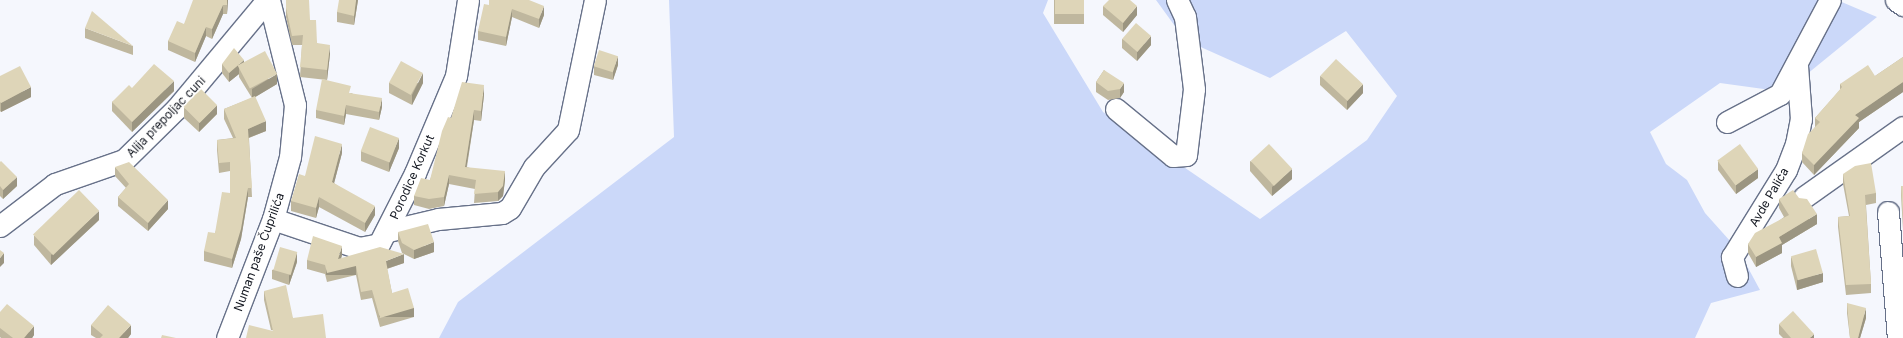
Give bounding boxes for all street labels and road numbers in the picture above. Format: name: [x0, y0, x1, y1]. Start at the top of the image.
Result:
street label: Alija prepoljac cuni: [124, 73, 208, 161]
street label: Porodice Korkut: [387, 133, 437, 221]
street label: Avde Palića: [1746, 165, 1792, 229]
street label: Numan paše Čuprilića: [231, 191, 287, 313]

